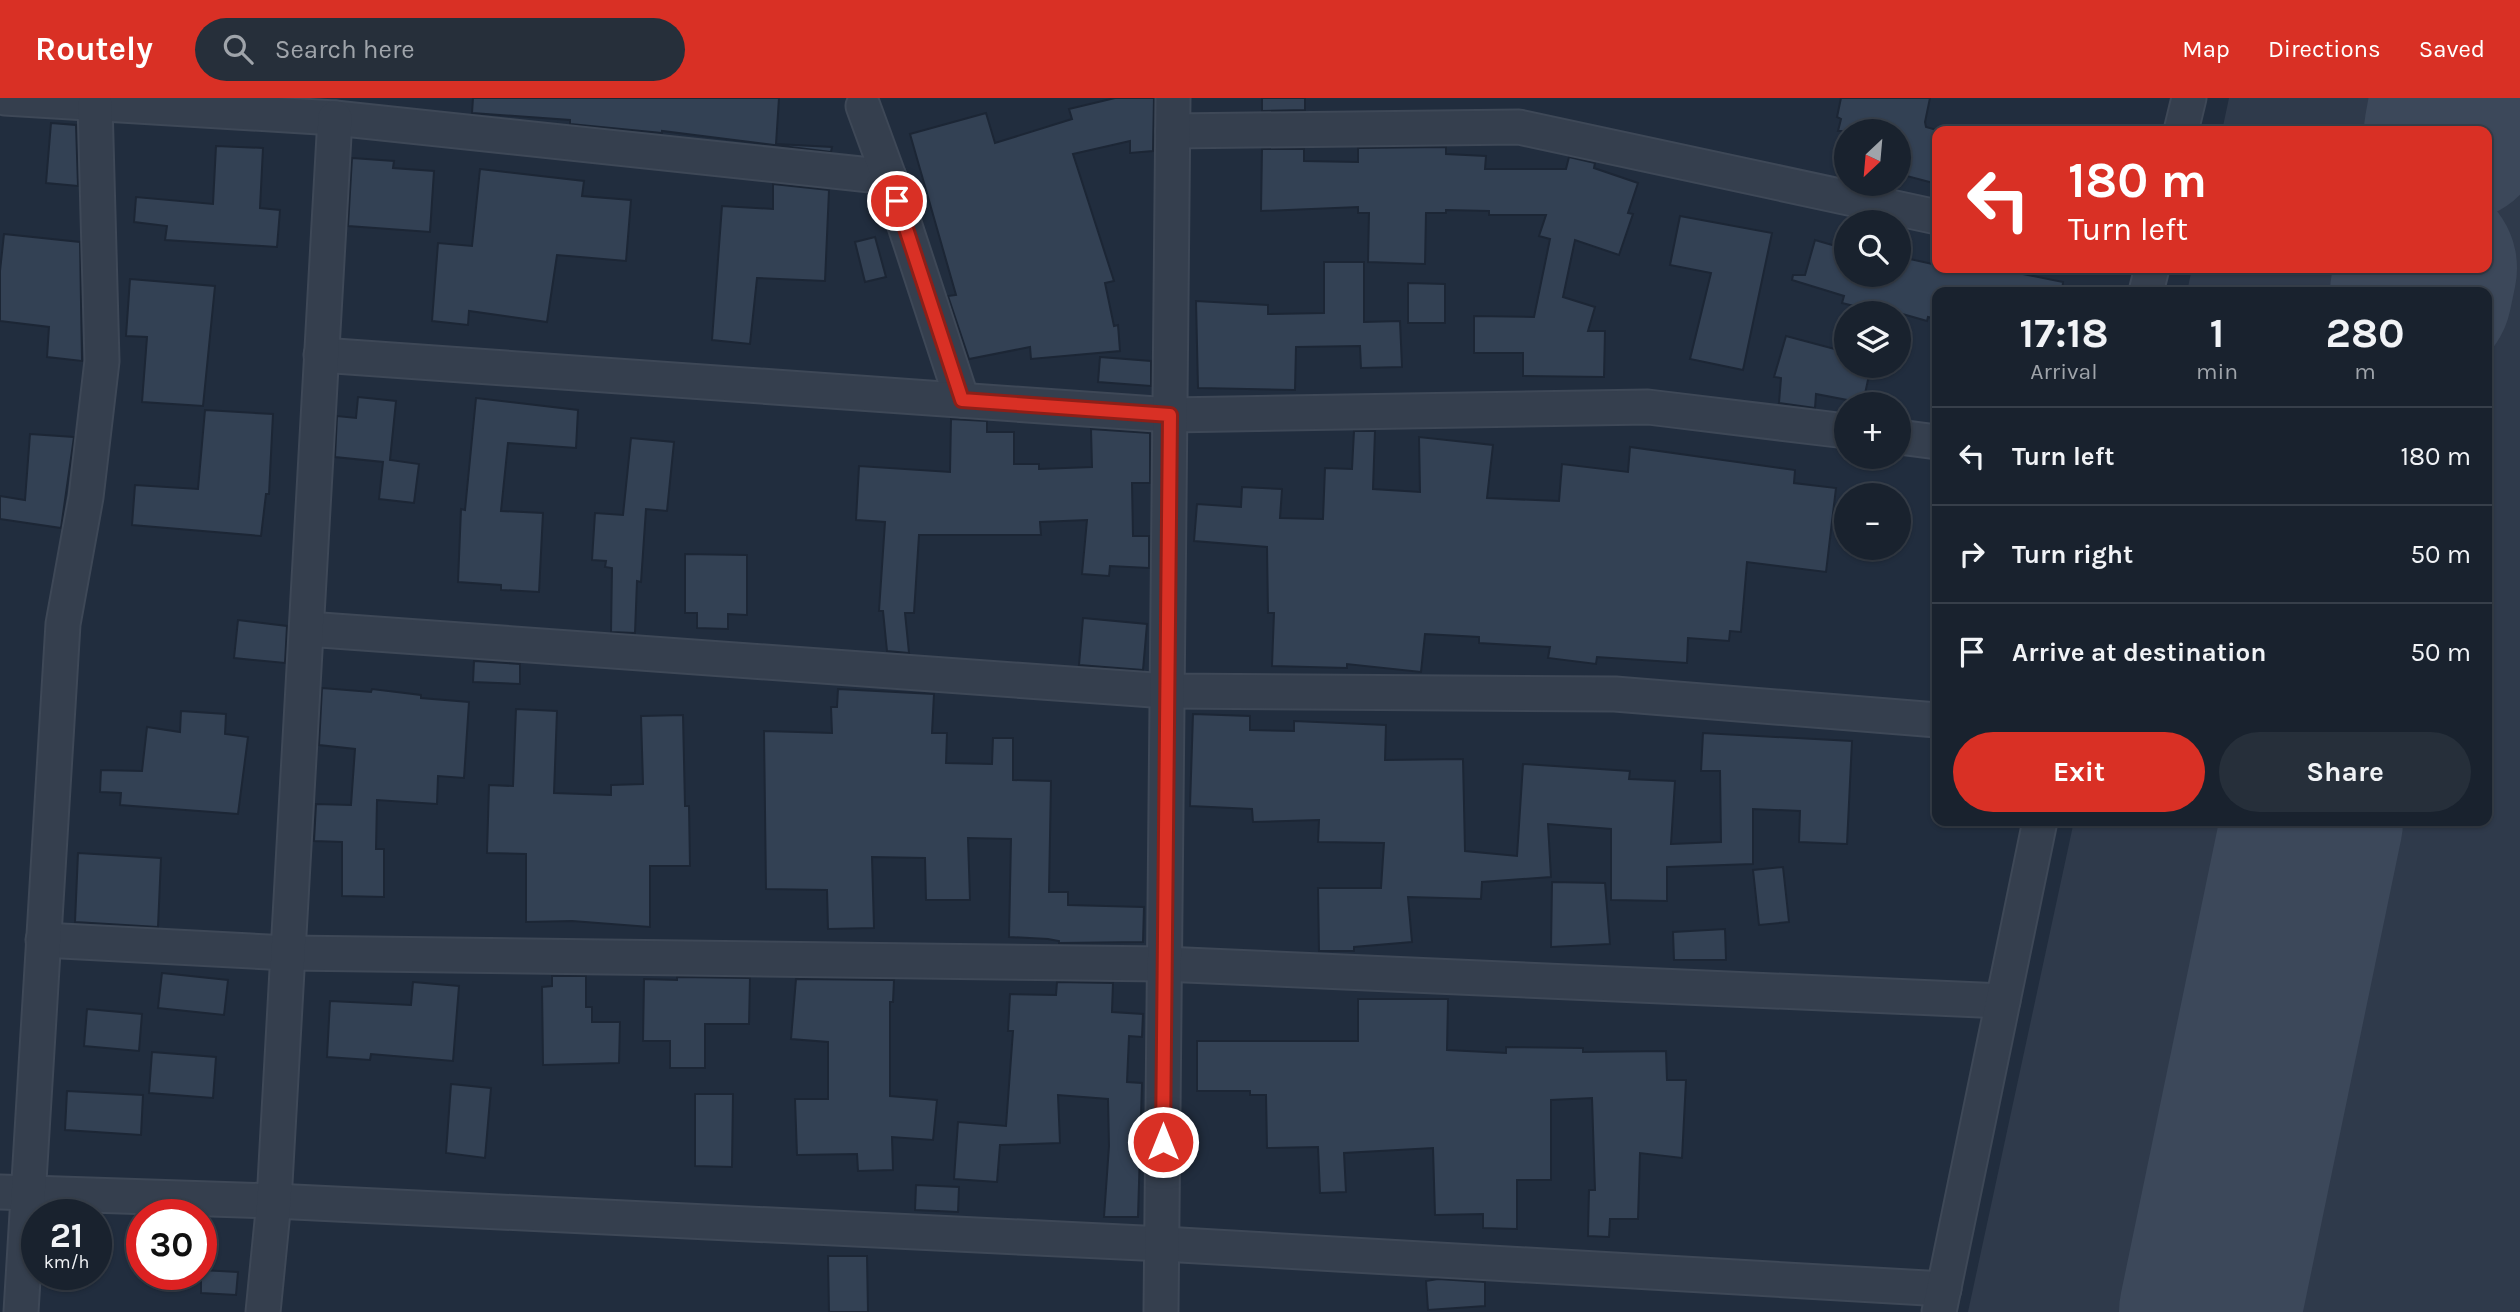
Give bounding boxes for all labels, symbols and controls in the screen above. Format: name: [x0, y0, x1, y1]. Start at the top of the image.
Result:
search box: [195, 18, 685, 81]
text: Routely: [35, 30, 153, 68]
icon: search: [219, 30, 257, 68]
text: Search here: [275, 34, 415, 65]
text: Map: [2182, 35, 2230, 63]
text: Directions: [2268, 35, 2381, 63]
text: Saved: [2419, 35, 2485, 63]
north arrow: [1834, 119, 1911, 196]
map controls: [1834, 119, 1911, 560]
text: 180 m: [2068, 152, 2207, 209]
icon: left: [1953, 154, 2044, 245]
pin: [867, 171, 927, 231]
icon: arrive: [878, 182, 916, 220]
button: search: [1834, 210, 1911, 287]
text: Turn left: [2068, 211, 2188, 248]
button: layers: [1834, 301, 1911, 378]
text: 17:18: [2019, 308, 2109, 358]
text: 1: [2210, 308, 2225, 358]
text: 280: [2326, 308, 2405, 358]
text: Arrival: [2030, 358, 2098, 385]
text: min: [2196, 358, 2238, 385]
text: m: [2354, 358, 2376, 385]
button: +: [1834, 392, 1911, 469]
icon: left: [1953, 437, 1991, 475]
text: Turn left: [2012, 441, 2114, 472]
text: 180 m: [2401, 441, 2471, 472]
button: −: [1834, 483, 1911, 560]
icon: right: [1953, 535, 1991, 573]
text: Turn right: [2012, 539, 2133, 570]
text: 50 m: [2410, 539, 2471, 570]
icon: arrive: [1953, 633, 1991, 671]
text: Arrive at destination: [2012, 637, 2266, 668]
text: 50 m: [2410, 637, 2471, 668]
button: Exit: [1953, 732, 2205, 812]
button: Share: [2219, 732, 2471, 812]
position arrow: [1126, 1105, 1200, 1179]
speed limit sign: 30: [126, 1199, 217, 1290]
text: 21: [50, 1215, 83, 1256]
text: km/h: [44, 1251, 89, 1273]

